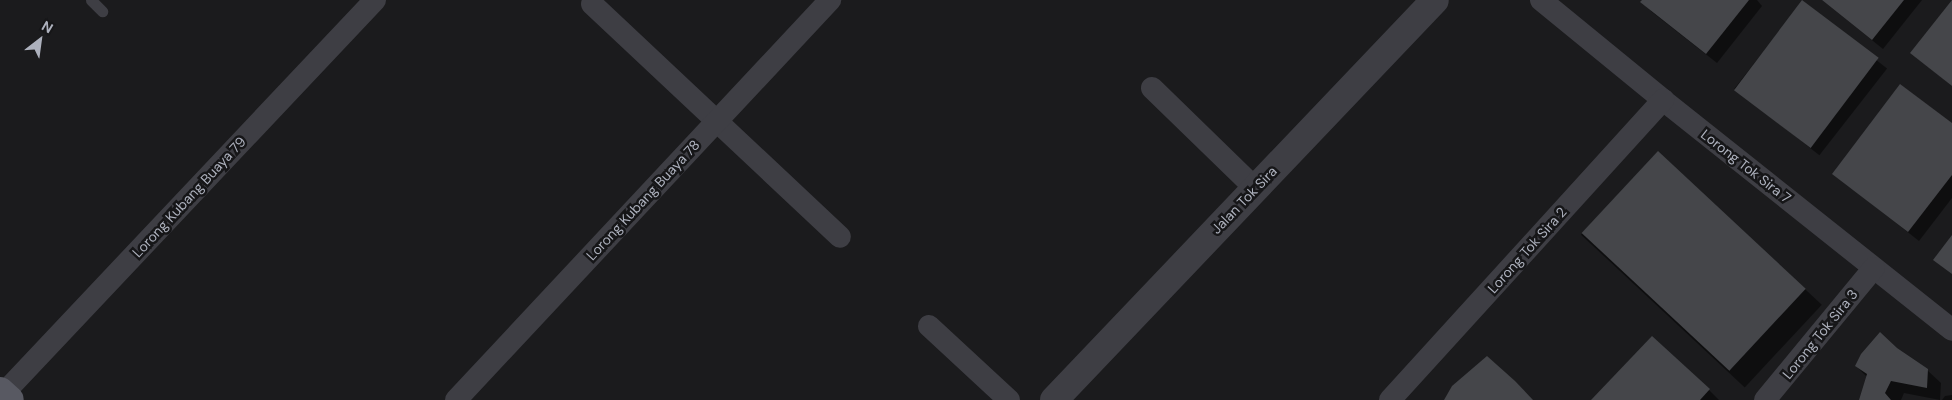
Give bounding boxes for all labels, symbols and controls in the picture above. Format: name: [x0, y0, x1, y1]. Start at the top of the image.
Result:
north arrow: [15, 15, 65, 65]
text: N: [39, 17, 56, 37]
street label: Lorong Tok Sira 7: [1698, 126, 1794, 206]
street label: Lorong Kubang Buaya 79: [129, 133, 249, 261]
street label: Lorong Kubang Buaya 78: [583, 136, 703, 264]
street label: Jalan Tok Sira: [1208, 163, 1280, 237]
street label: Lorong Tok Sira 2: [1484, 204, 1570, 296]
street label: Lorong Tok Sira 3: [1779, 286, 1861, 382]

